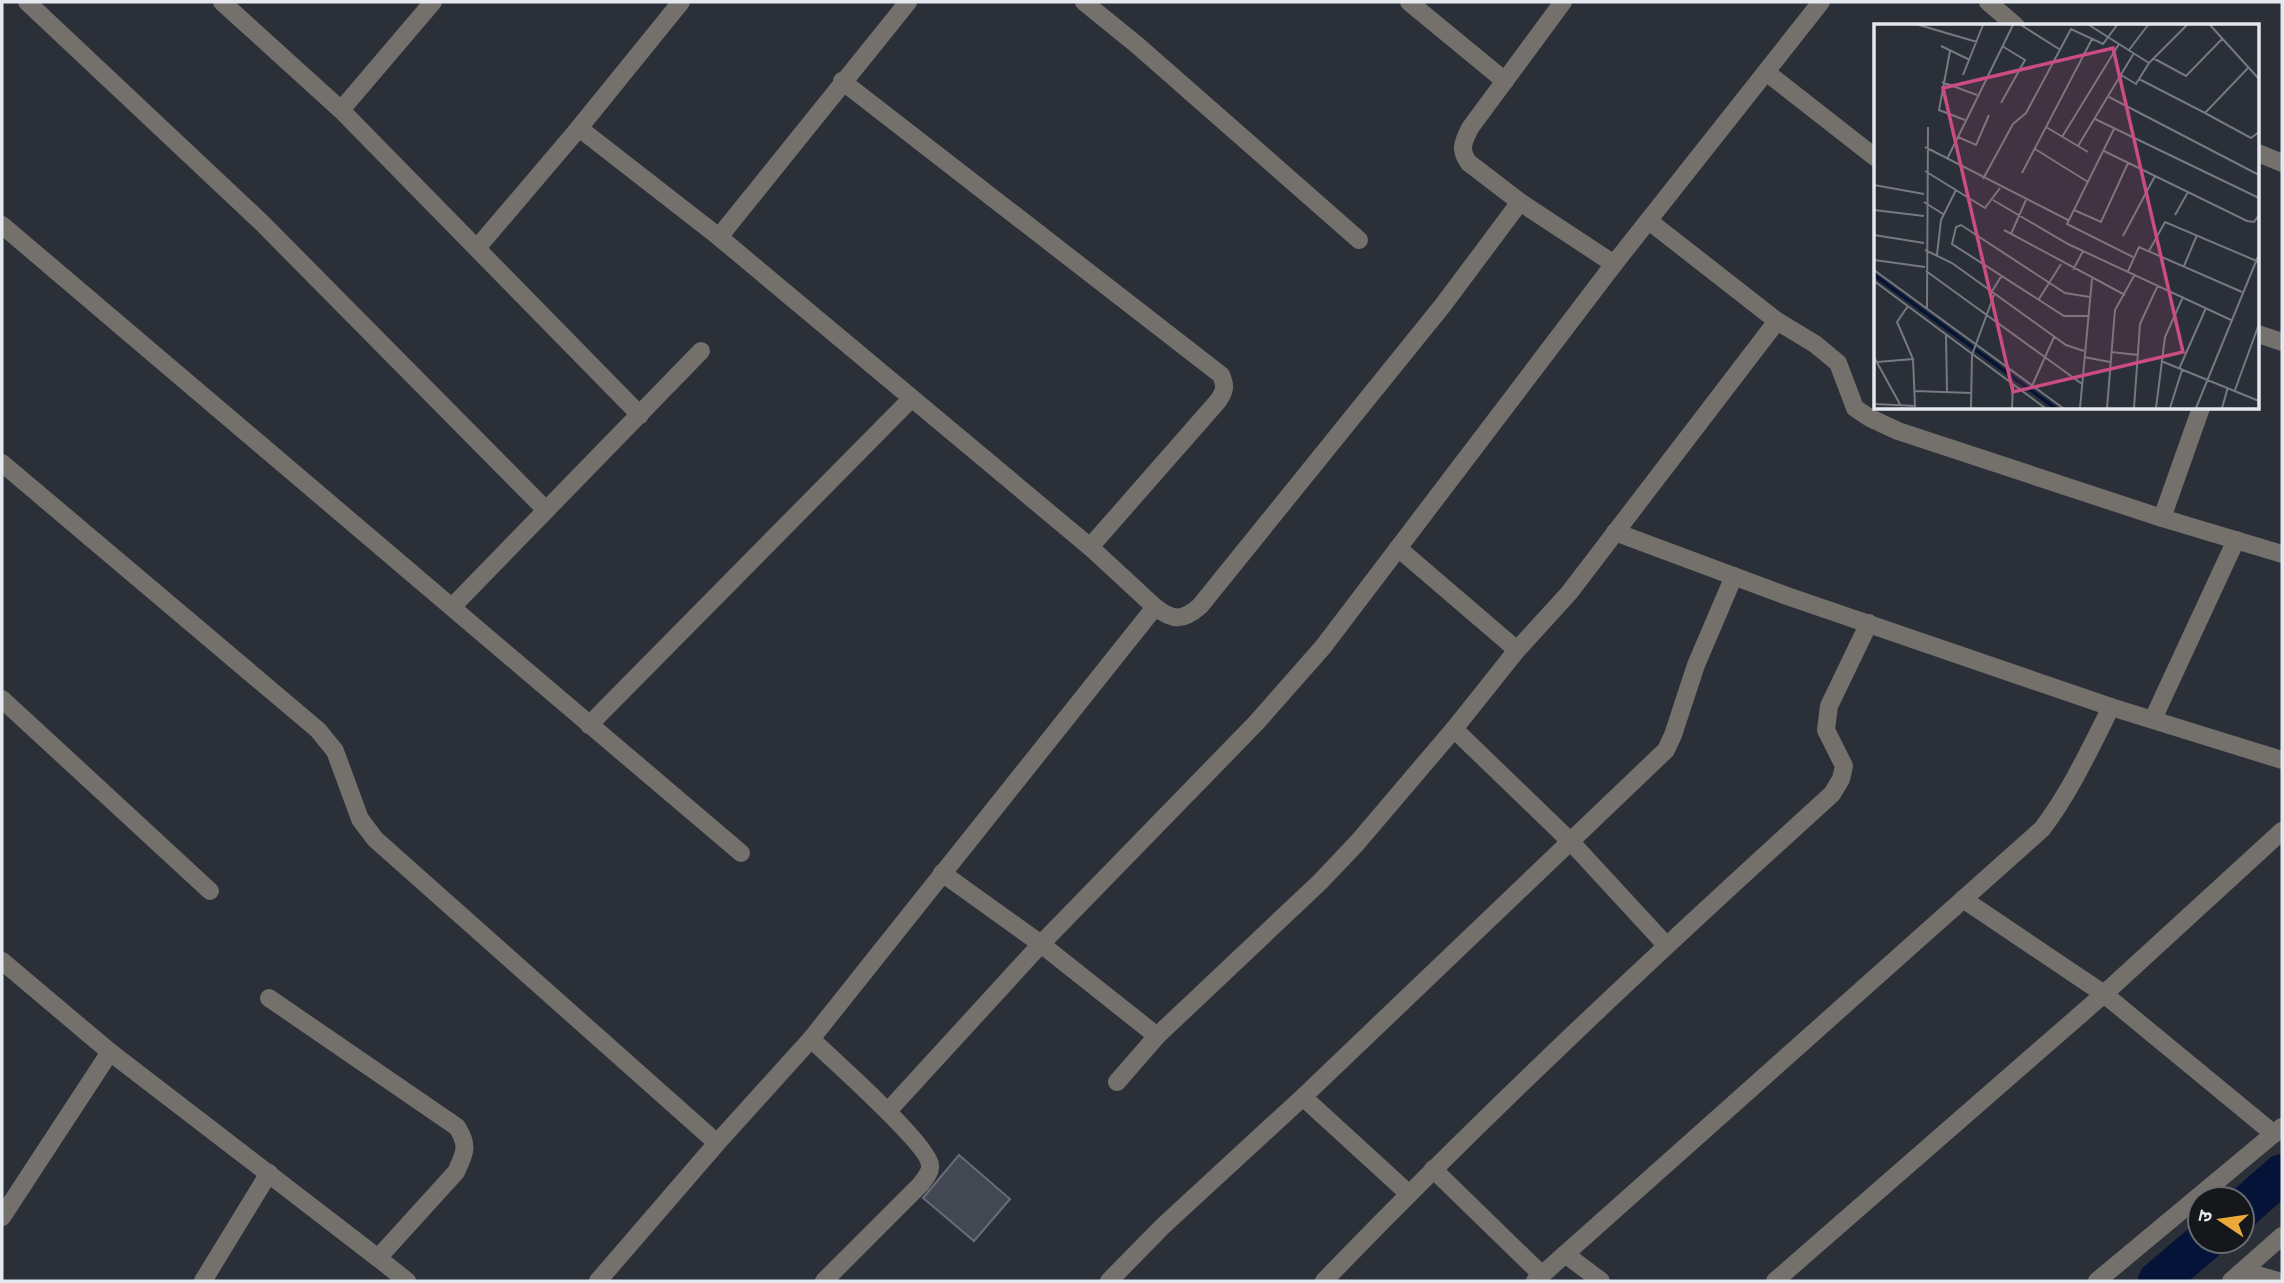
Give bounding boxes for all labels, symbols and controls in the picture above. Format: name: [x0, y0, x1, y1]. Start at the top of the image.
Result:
inset map: [1874, 24, 2260, 410]
north arrow: [2186, 1185, 2256, 1255]
text: उ: [2192, 1207, 2217, 1224]

